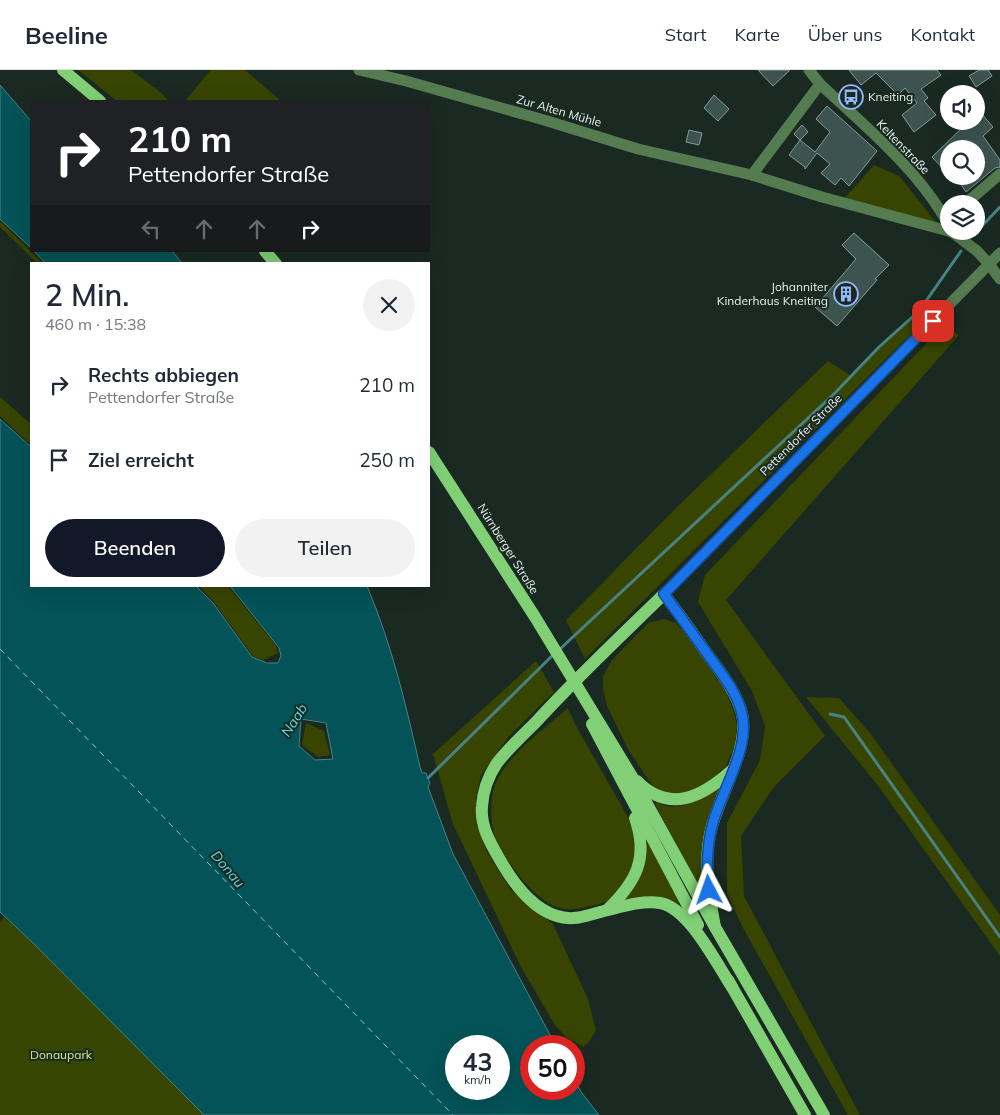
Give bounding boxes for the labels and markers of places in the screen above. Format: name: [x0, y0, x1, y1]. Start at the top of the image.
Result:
bus stop icon: Kneiting: [838, 84, 864, 110]
place label: Kneiting: [868, 89, 913, 104]
place label: Johanniter Kinderhaus Kneiting: [717, 279, 829, 308]
building icon: Johanniter Kinderhaus Kneiting: [833, 281, 859, 307]
pin: [912, 300, 954, 342]

